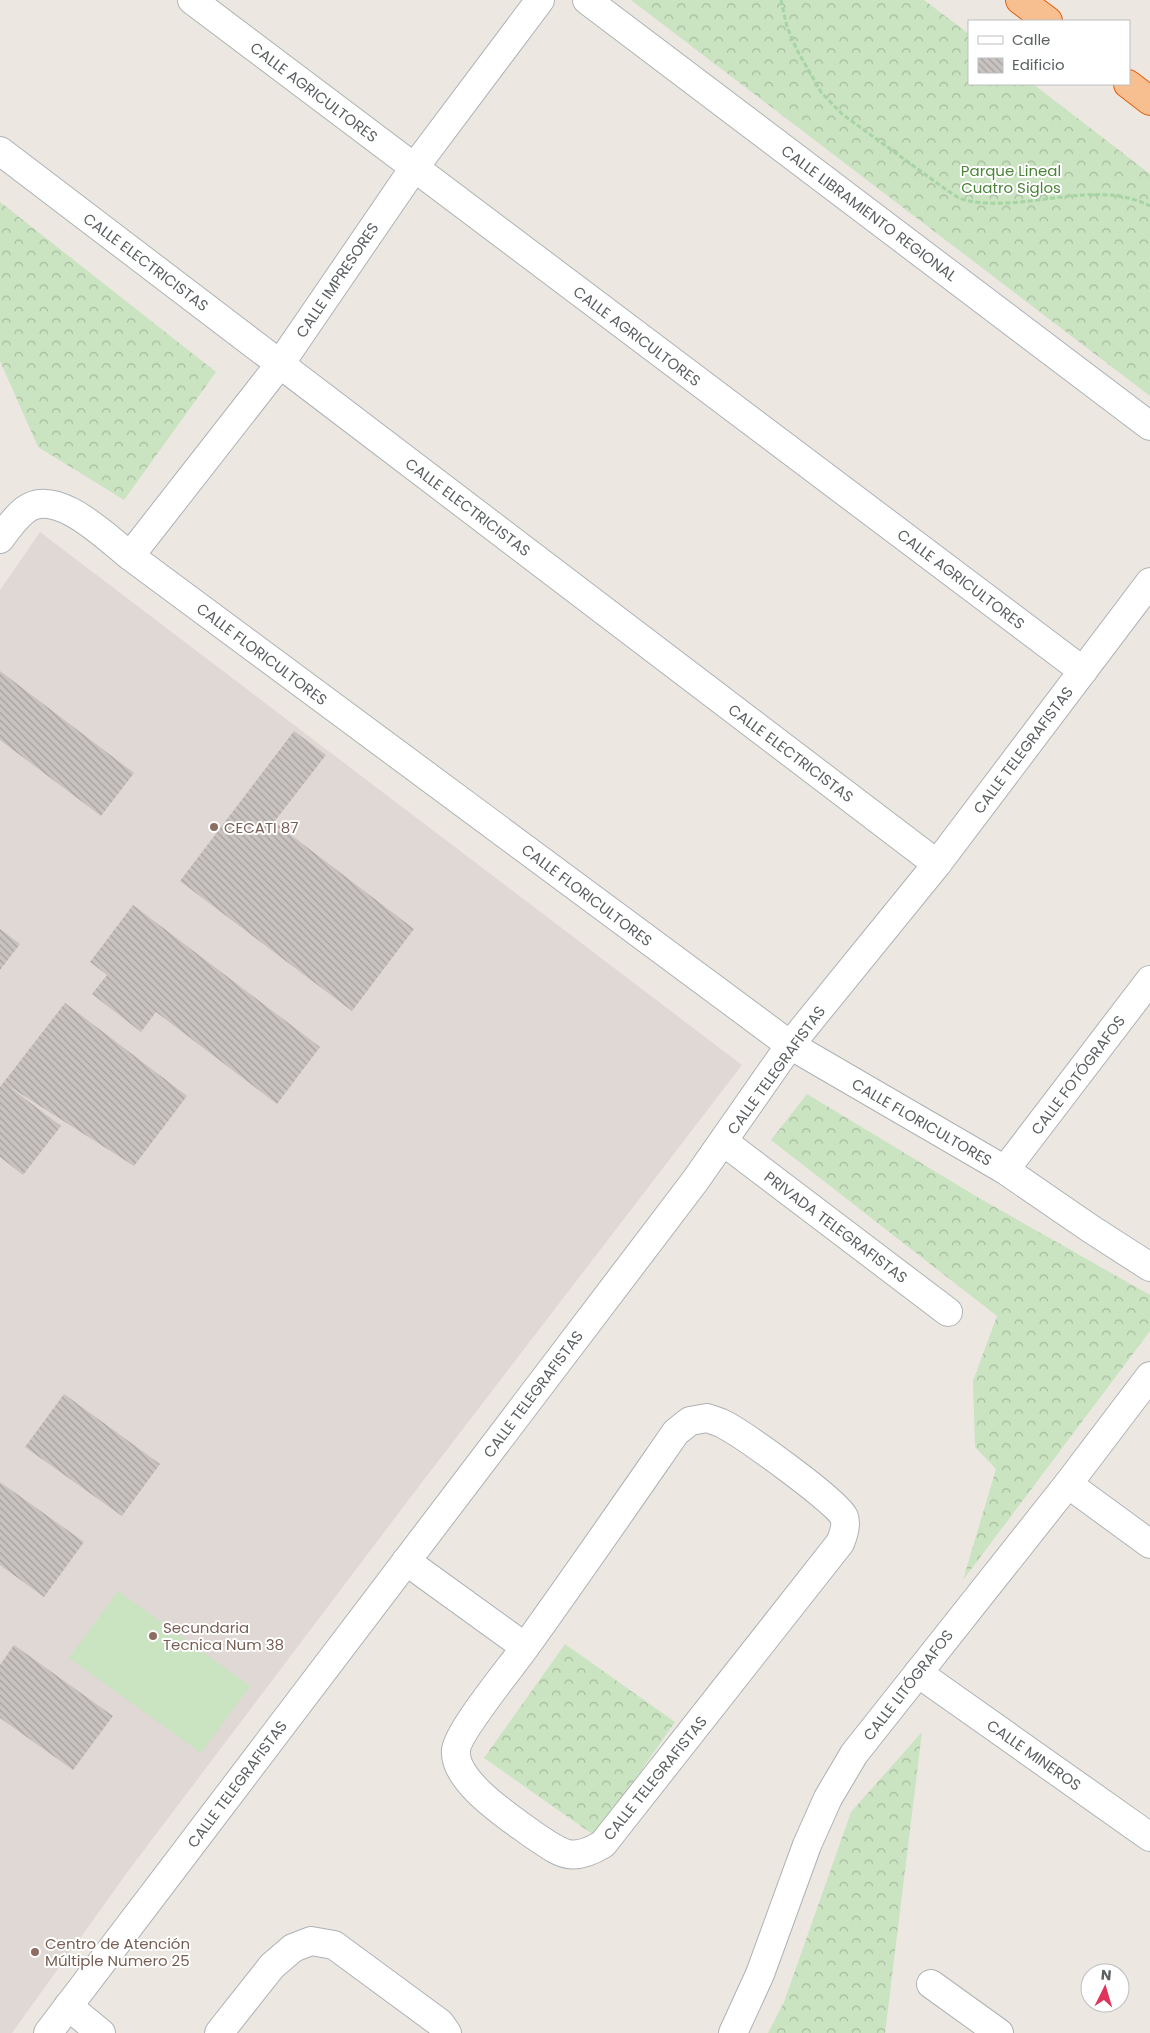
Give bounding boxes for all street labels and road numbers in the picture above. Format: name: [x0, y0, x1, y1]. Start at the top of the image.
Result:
street label: CALLE AGRICULTORES: [246, 37, 382, 147]
street label: CALLE LIBRAMIENTO REGIONAL: [777, 140, 962, 286]
street label: CALLE ELECTRICISTAS: [79, 208, 213, 316]
street label: CALLE IMPRESORES: [291, 218, 383, 342]
street label: CALLE AGRICULTORES: [569, 281, 705, 391]
street label: CALLE ELECTRICISTAS: [401, 453, 535, 561]
street label: CALLE AGRICULTORES: [893, 524, 1029, 634]
street label: CALLE FLORICULTORES: [192, 598, 332, 710]
street label: CALLE TELEGRAFISTAS: [968, 682, 1078, 818]
street label: CALLE ELECTRICISTAS: [724, 699, 858, 807]
street label: CALLE FLORICULTORES: [517, 839, 657, 951]
street label: CALLE TELEGRAFISTAS: [722, 1001, 830, 1139]
street label: CALLE FOTÓGRAFOS: [1026, 1011, 1130, 1139]
street label: CALLE FLORICULTORES: [848, 1073, 996, 1171]
street label: PRIVADA TELEGRAFISTAS: [760, 1166, 912, 1288]
street label: CALLE TELEGRAFISTAS: [478, 1326, 588, 1462]
street label: CALLE LITÓGRAFOS: [858, 1625, 958, 1745]
street label: CALLE TELEGRAFISTAS: [598, 1711, 712, 1845]
street label: CALLE MINEROS: [983, 1715, 1085, 1795]
street label: CALLE TELEGRAFISTAS: [182, 1716, 292, 1852]

